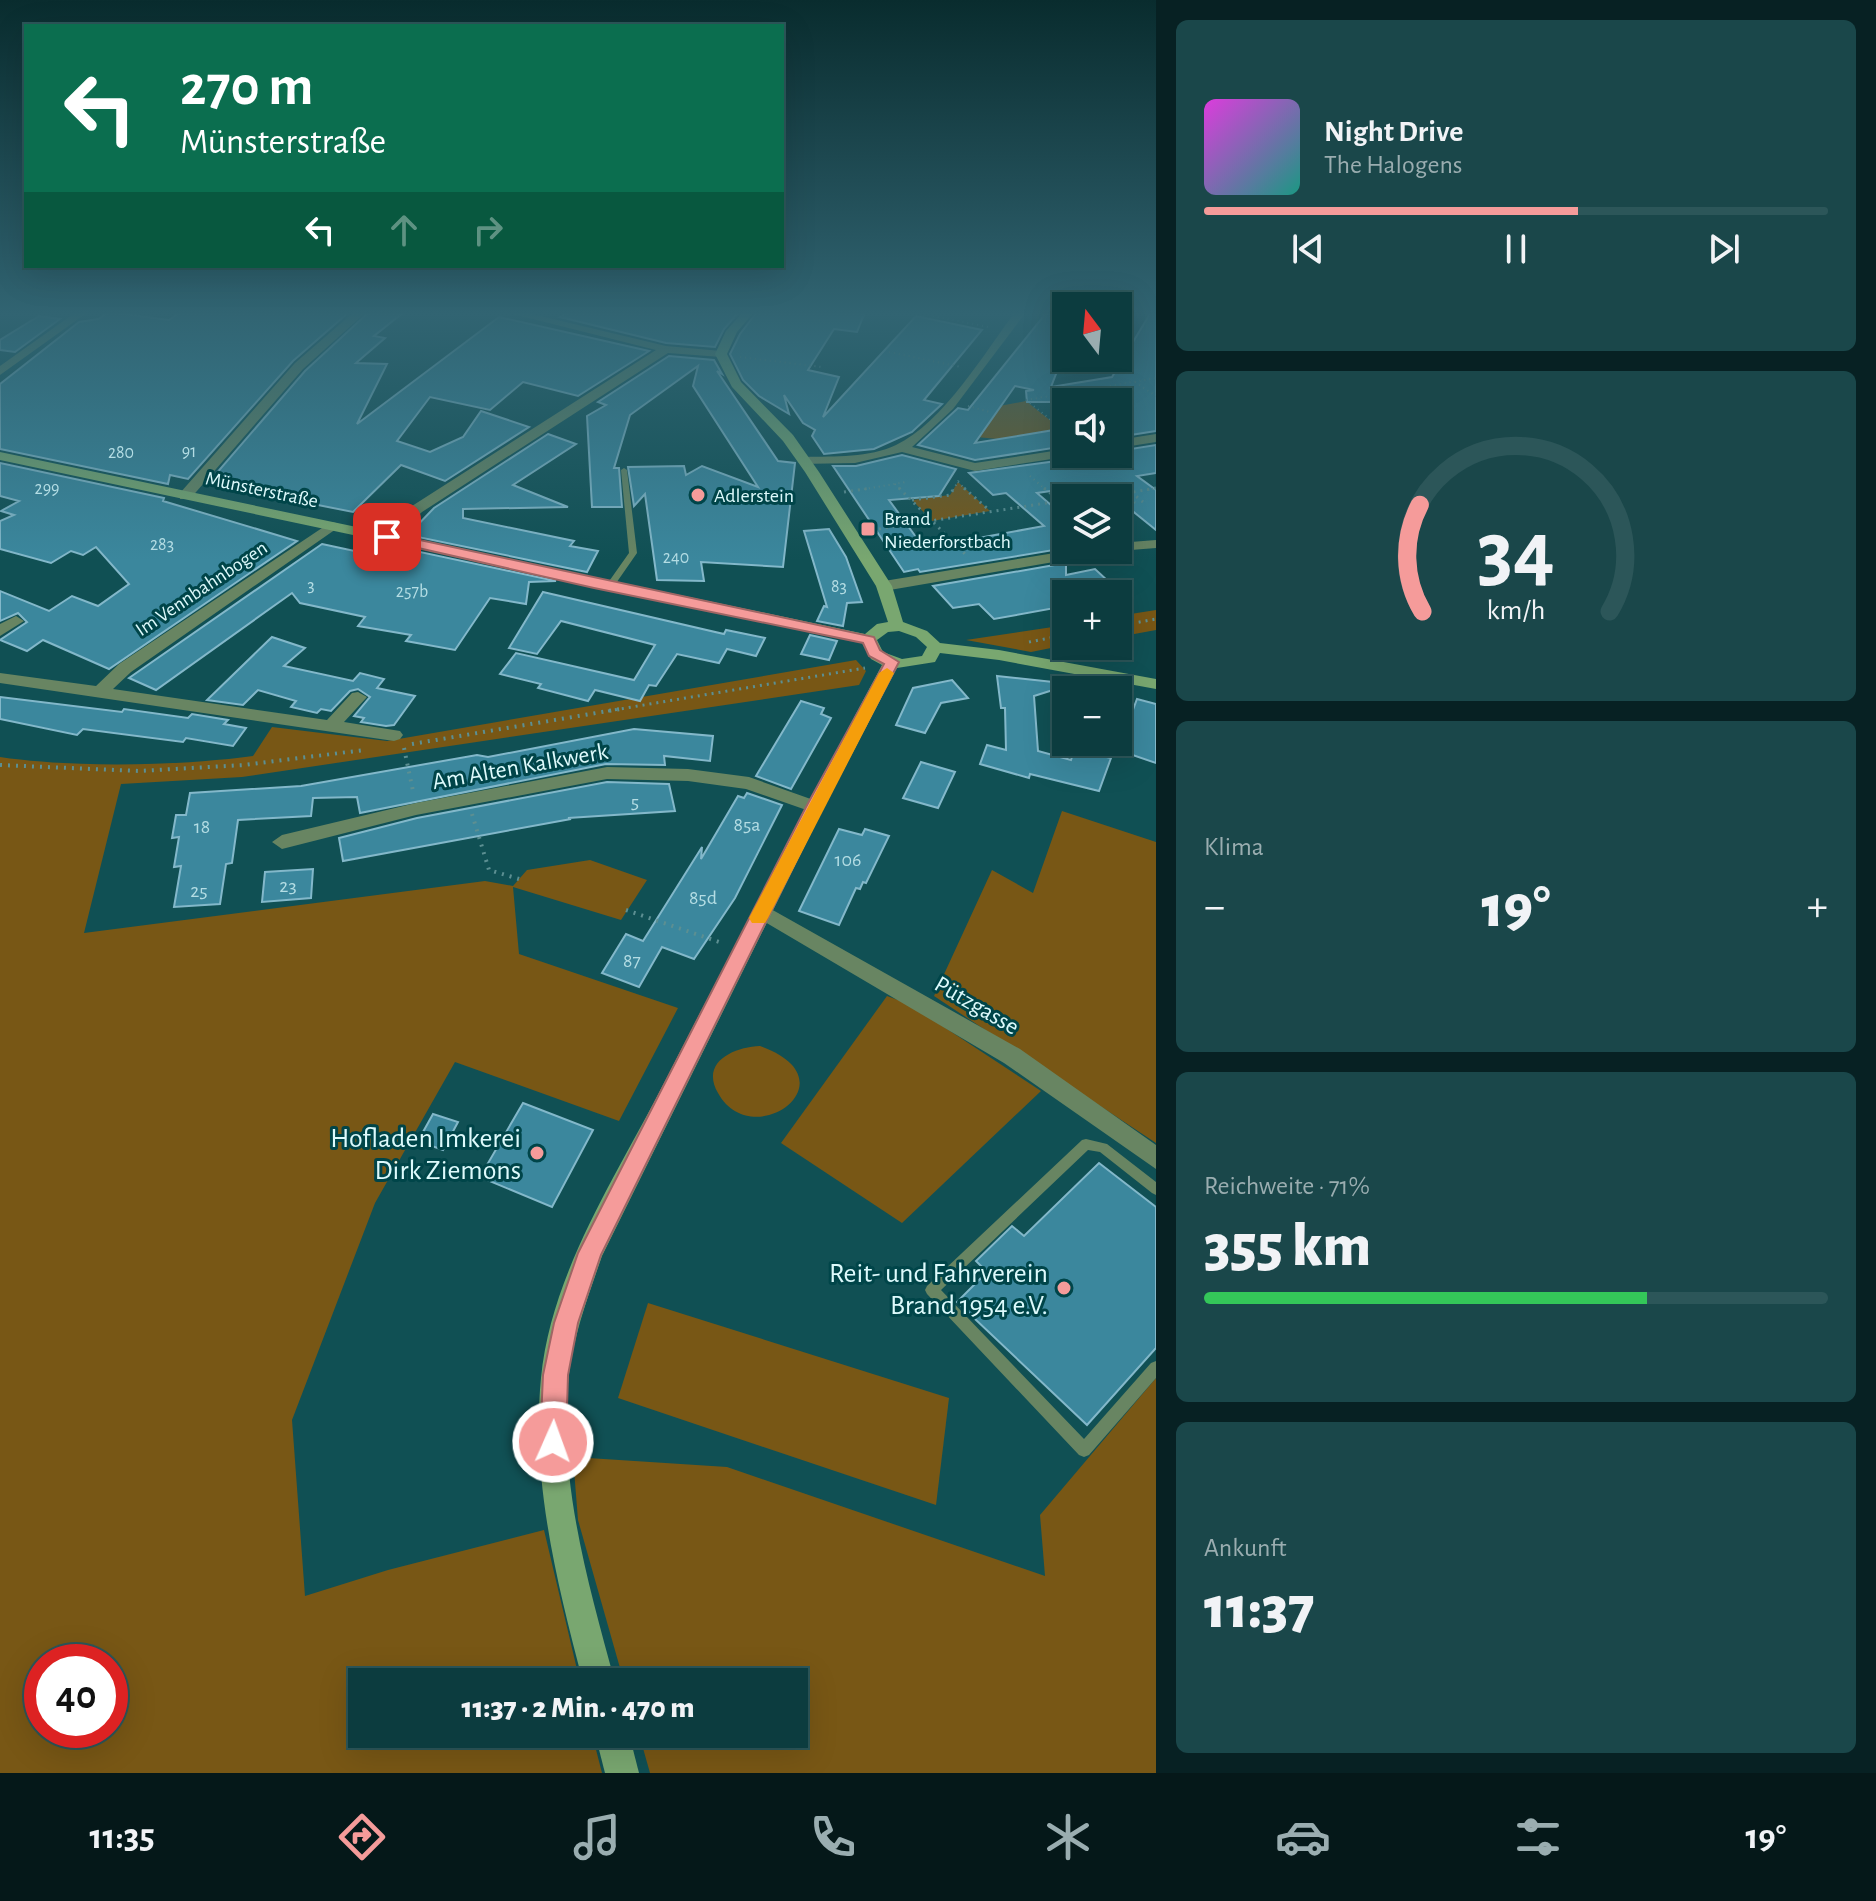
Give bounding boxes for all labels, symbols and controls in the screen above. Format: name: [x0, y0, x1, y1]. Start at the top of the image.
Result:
icon: left: [48, 56, 152, 160]
text: 270 m: [180, 59, 313, 115]
text: Night Drive: [1324, 117, 1463, 147]
text: Münsterstraße: [180, 124, 386, 160]
text: The Halogens: [1324, 152, 1462, 178]
icon: left: [298, 208, 342, 252]
icon: ahead: [382, 208, 426, 252]
icon: right: [466, 208, 510, 252]
icon: previous: [1286, 227, 1330, 271]
icon: pause: [1494, 227, 1538, 271]
icon: next: [1702, 227, 1746, 271]
north arrow: [1052, 292, 1132, 372]
map controls: [1052, 292, 1132, 756]
button: sound: [1052, 388, 1132, 468]
house number: 91: [182, 443, 196, 461]
house number: 280: [108, 444, 134, 462]
street label: Münsterstraße: [204, 468, 320, 512]
house number: 299: [34, 480, 60, 498]
button: layers: [1052, 484, 1132, 564]
marker: Adlerstein: [689, 486, 707, 504]
place label: Adlerstein: [714, 486, 794, 506]
pin: [353, 503, 421, 571]
place label: Brand Niederforstbach: [884, 509, 1011, 552]
text: 34: [1477, 510, 1555, 594]
icon: arrive: [365, 515, 409, 559]
marker: Brand Niederforstbach: [859, 520, 877, 538]
house number: 283: [150, 536, 174, 554]
street label: Im Vennbahnbogen: [132, 537, 271, 640]
house number: 240: [663, 549, 689, 567]
house number: 3: [307, 577, 315, 595]
house number: 83: [831, 578, 847, 596]
button: +: [1052, 580, 1132, 660]
house number: 257b: [396, 583, 428, 601]
text: km/h: [1487, 596, 1545, 625]
button: −: [1052, 676, 1132, 756]
street label: Am Alten Kalkwerk: [431, 740, 610, 794]
house number: 5: [631, 792, 639, 812]
house number: 85a: [733, 815, 761, 835]
house number: 18: [194, 817, 210, 837]
text: Klima: [1204, 834, 1264, 860]
house number: 106: [835, 850, 861, 870]
house number: 23: [279, 876, 297, 896]
text: 19°: [1482, 878, 1550, 938]
house number: 25: [190, 881, 208, 901]
text: −: [1204, 885, 1225, 929]
text: +: [1807, 885, 1828, 929]
house number: 85d: [689, 888, 717, 908]
house number: 87: [623, 951, 641, 971]
street label: Pützgasse: [930, 972, 1023, 1040]
place label: Hofladen Imkerei Dirk Ziemons: [330, 1125, 521, 1185]
marker: Hofladen Imkerei Dirk Ziemons: [528, 1144, 546, 1162]
text: Reichweite · 71%: [1204, 1173, 1370, 1199]
text: 355 km: [1204, 1217, 1371, 1277]
place label: Reit- und Fahrverein Brand 1954 e.V.: [829, 1260, 1048, 1320]
marker: Reit- und Fahrverein Brand 1954 e.V.: [1055, 1279, 1073, 1297]
position arrow: [511, 1400, 595, 1484]
text: Ankunft: [1204, 1535, 1287, 1561]
text: 11:37: [1204, 1579, 1315, 1639]
speed limit sign: 40: [24, 1644, 128, 1748]
text: 11:37 · 2 Min. · 470 m: [462, 1693, 694, 1723]
icon: directions: [334, 1809, 390, 1865]
icon: music: [569, 1809, 625, 1865]
icon: phone: [805, 1809, 861, 1865]
icon: climate: [1040, 1809, 1096, 1865]
icon: car: [1275, 1809, 1331, 1865]
icon: filters: [1510, 1809, 1566, 1865]
text: 11:35: [90, 1819, 155, 1855]
text: 19°: [1745, 1819, 1786, 1855]

